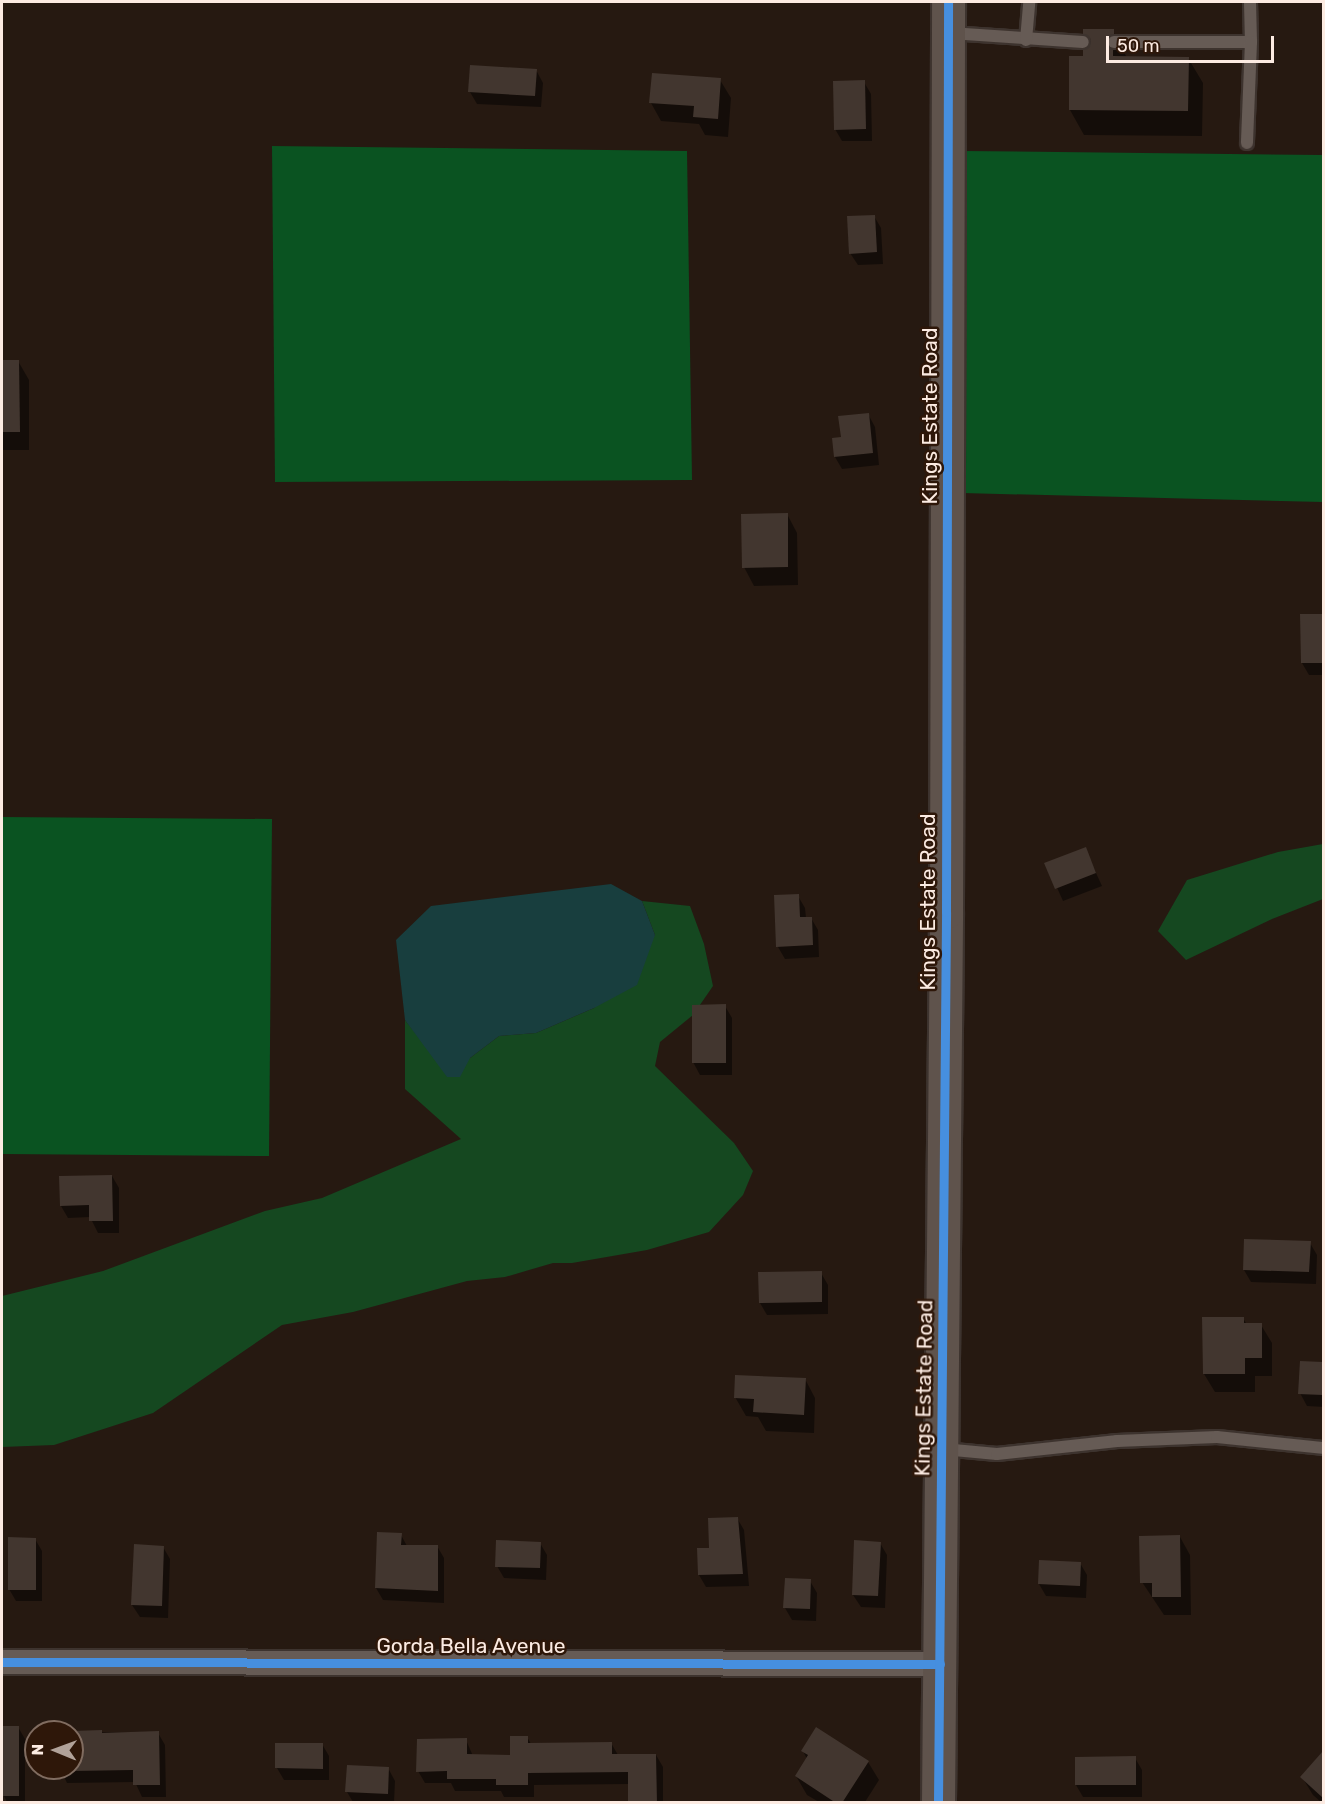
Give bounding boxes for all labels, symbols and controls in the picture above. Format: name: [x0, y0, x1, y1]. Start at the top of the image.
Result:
scale bar: [1109, 24, 1277, 62]
text: 50 m: [1117, 35, 1160, 57]
street label: Kings Estate Road: [917, 328, 943, 504]
street label: Kings Estate Road: [915, 814, 941, 990]
street label: Kings Estate Road: [910, 1299, 938, 1477]
street label: Gorda Bella Avenue: [376, 1633, 566, 1659]
north arrow: [24, 1720, 84, 1780]
text: N: [28, 1744, 47, 1756]

